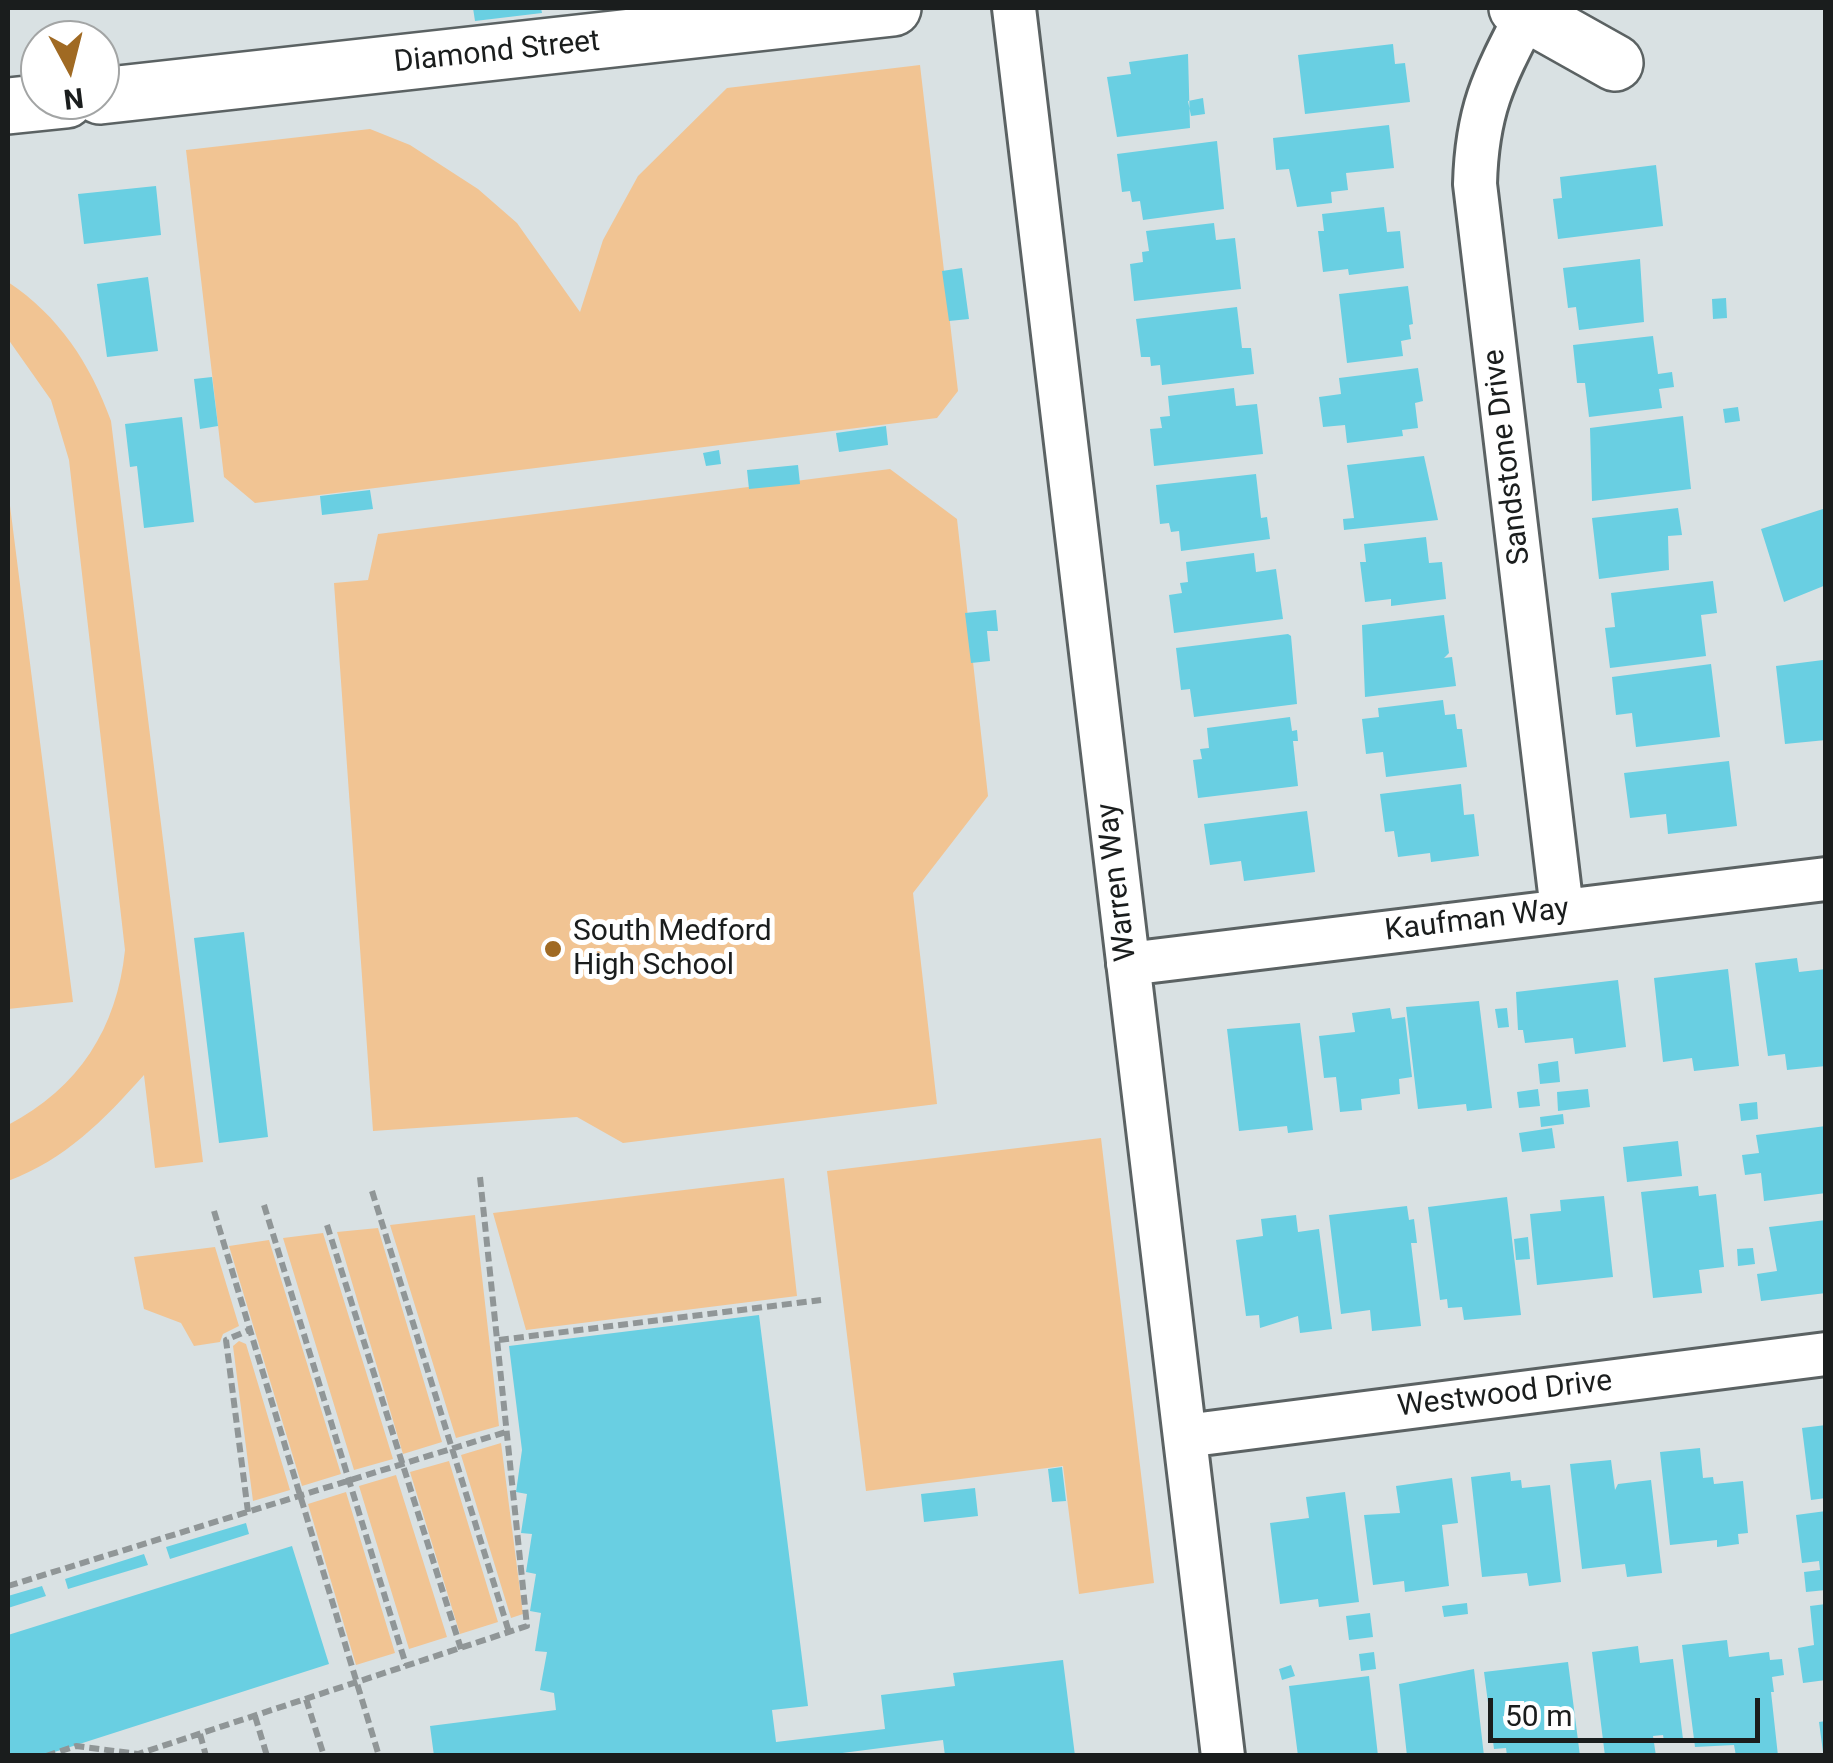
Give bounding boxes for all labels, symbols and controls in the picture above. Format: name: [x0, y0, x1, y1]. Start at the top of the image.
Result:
north arrow: [20, 20, 120, 120]
street label: Diamond Street: [392, 24, 602, 82]
text: N: [62, 81, 85, 116]
street label: Sandstone Drive: [1477, 347, 1539, 567]
street label: Warren Way: [1090, 801, 1146, 963]
street label: Kaufman Way: [1383, 892, 1571, 950]
place label: South Medford High School: [573, 914, 772, 984]
marker: South Medford High School: [542, 938, 564, 960]
street label: Westwood Drive: [1396, 1364, 1614, 1426]
scale bar: [1493, 1678, 1766, 1740]
text: 50 m: [1505, 1698, 1572, 1733]

